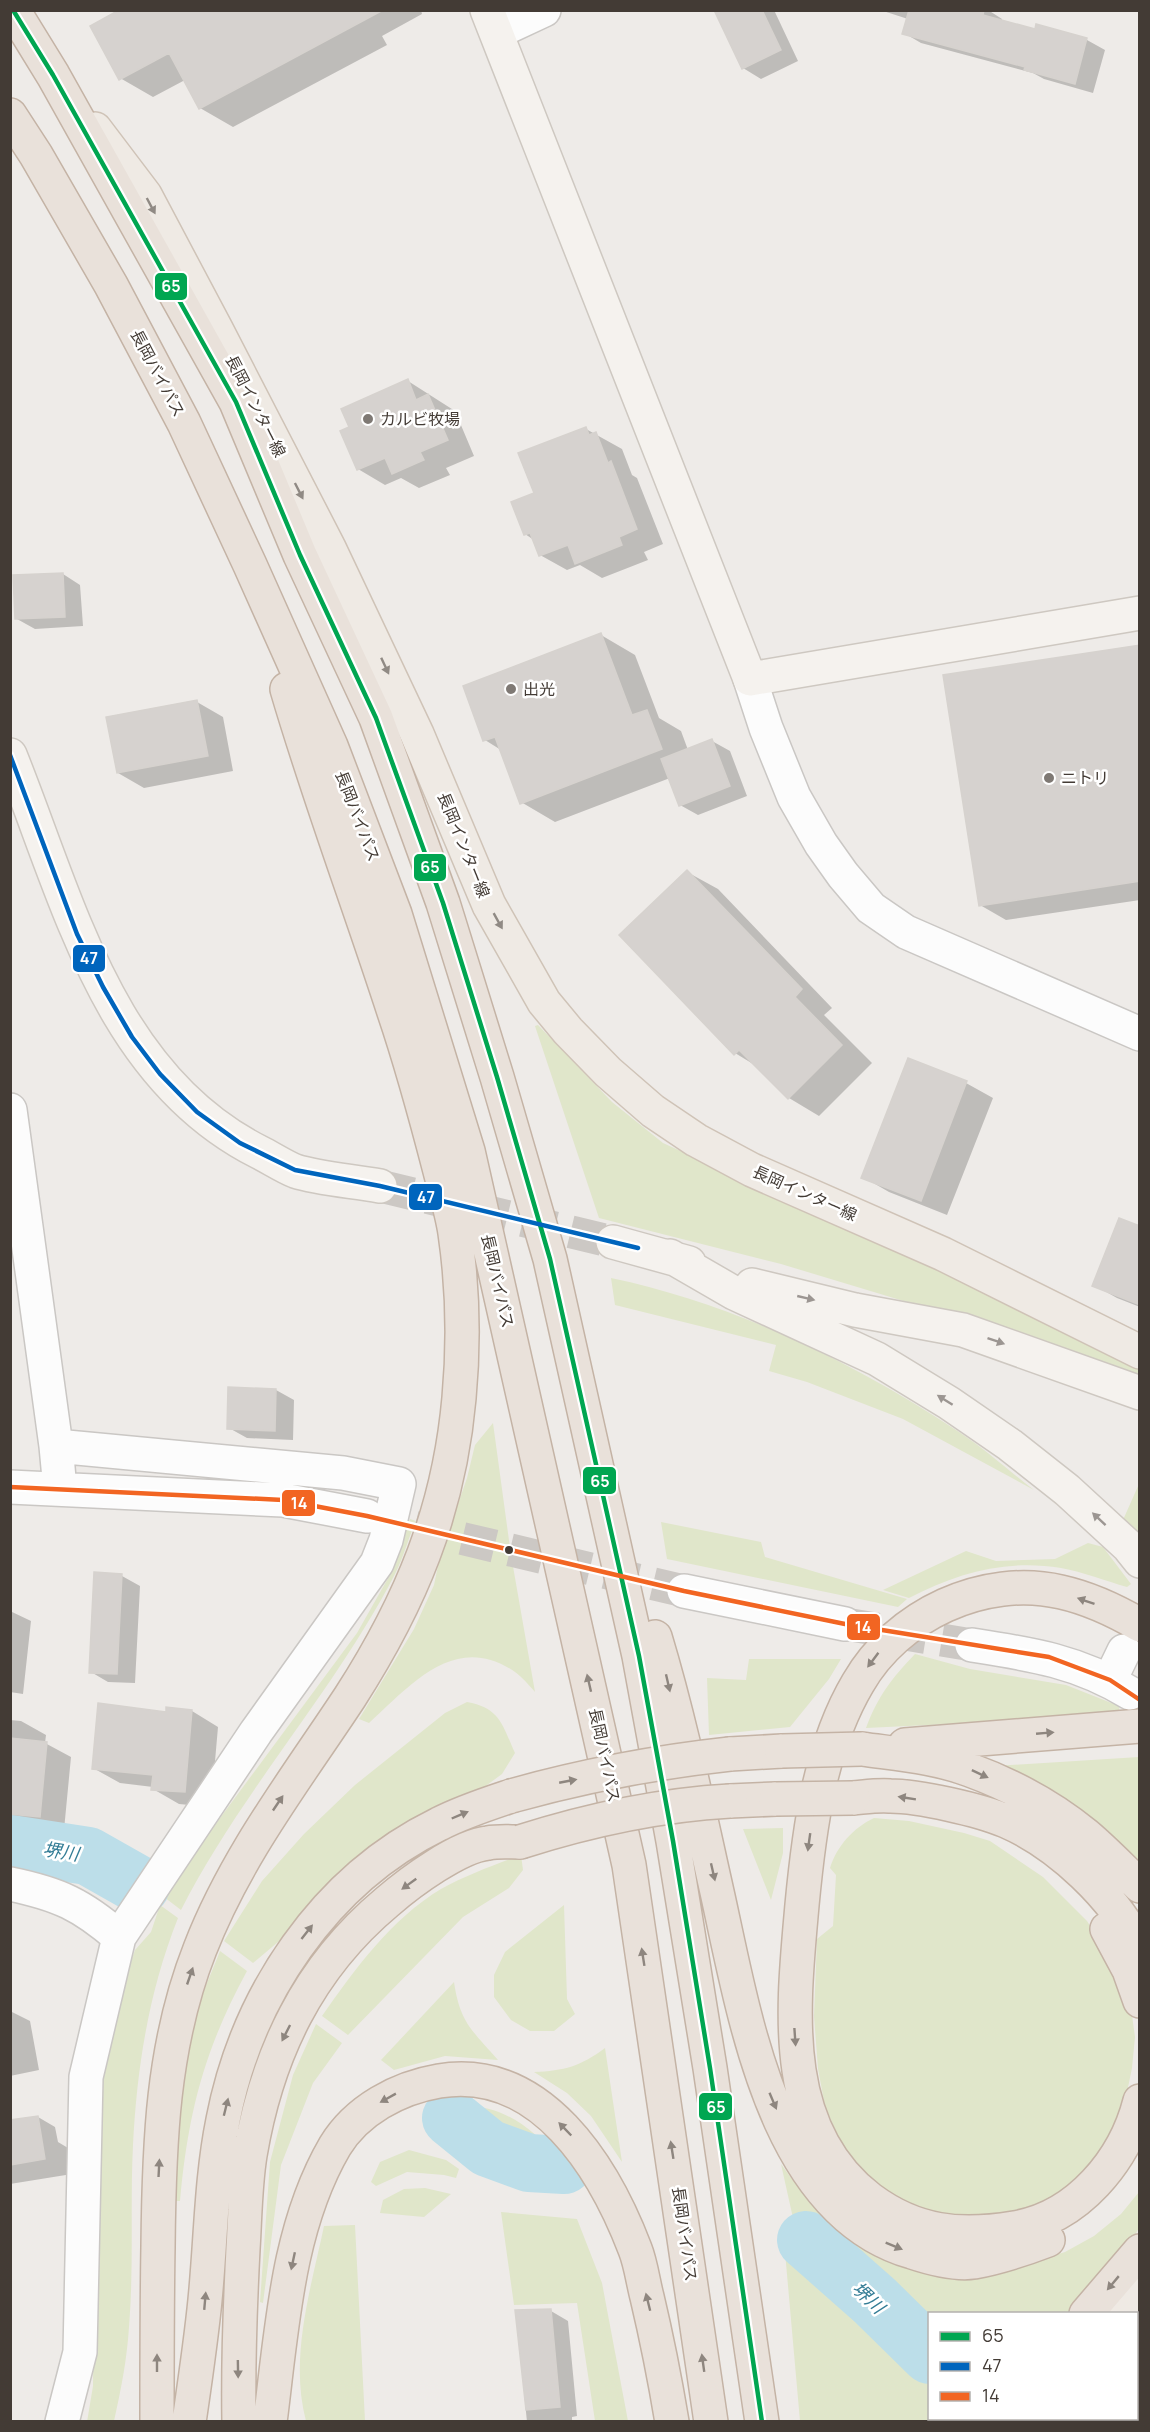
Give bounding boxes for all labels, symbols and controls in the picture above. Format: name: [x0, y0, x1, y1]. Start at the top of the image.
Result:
one-way arrow: [146, 198, 156, 215]
line badge: 65: [154, 272, 188, 301]
text: 65: [161, 275, 181, 297]
street label: 長岡バイパス: [126, 326, 190, 420]
street label: 長岡インター線: [221, 351, 291, 461]
place label: カルビ牧場: [380, 408, 460, 430]
marker: カルビ牧場: [361, 412, 375, 426]
one-way arrow: [295, 482, 304, 499]
one-way arrow: [381, 657, 390, 674]
place label: 出光: [523, 678, 555, 700]
marker: 出光: [504, 682, 518, 696]
street label: 長岡バイパス: [331, 767, 385, 865]
place label: ニトリ: [1061, 767, 1109, 789]
marker: ニトリ: [1042, 771, 1056, 785]
street label: 長岡インター線: [433, 789, 495, 901]
line badge: 65: [413, 853, 447, 882]
text: 65: [420, 856, 440, 878]
one-way arrow: [492, 913, 503, 929]
line badge: 47: [72, 944, 106, 973]
text: 47: [80, 947, 98, 969]
street label: 長岡インター線: [749, 1160, 861, 1226]
line badge: 47: [408, 1183, 443, 1211]
text: 47: [417, 1186, 435, 1208]
street label: 長岡バイパス: [477, 1232, 519, 1330]
one-way arrow: [797, 1293, 815, 1303]
one-way arrow: [987, 1337, 1005, 1346]
one-way arrow: [937, 1395, 953, 1406]
line badge: 65: [582, 1466, 617, 1495]
text: 65: [590, 1470, 610, 1492]
line badge: 14: [281, 1489, 316, 1517]
text: 14: [291, 1492, 307, 1514]
one-way arrow: [1092, 1513, 1107, 1526]
unlabelled marker: [503, 1544, 515, 1556]
one-way arrow: [1077, 1595, 1095, 1605]
line badge: 14: [846, 1613, 881, 1641]
text: 14: [855, 1616, 871, 1638]
one-way arrow: [868, 1653, 880, 1668]
one-way arrow: [663, 1673, 673, 1692]
one-way arrow: [584, 1674, 594, 1693]
street label: 長岡バイパス: [584, 1706, 626, 1804]
one-way arrow: [1036, 1728, 1055, 1738]
one-way arrow: [971, 1770, 988, 1779]
one-way arrow: [558, 1776, 577, 1785]
one-way arrow: [898, 1794, 917, 1803]
one-way arrow: [272, 1795, 283, 1811]
one-way arrow: [451, 1809, 469, 1819]
one-way arrow: [805, 1833, 814, 1852]
water label: 堺川: [42, 1836, 83, 1866]
one-way arrow: [708, 1863, 718, 1882]
one-way arrow: [401, 1878, 417, 1890]
one-way arrow: [301, 1924, 313, 1940]
one-way arrow: [639, 1947, 648, 1966]
one-way arrow: [186, 1967, 195, 1985]
one-way arrow: [282, 2024, 291, 2041]
one-way arrow: [791, 2027, 800, 2046]
line badge: 65: [698, 2092, 733, 2121]
one-way arrow: [769, 2092, 778, 2110]
one-way arrow: [379, 2093, 396, 2103]
text: 65: [706, 2096, 726, 2118]
one-way arrow: [221, 2098, 231, 2117]
one-way arrow: [559, 2122, 573, 2136]
one-way arrow: [668, 2140, 677, 2159]
one-way arrow: [154, 2159, 163, 2178]
street label: 長岡バイパス: [667, 2185, 703, 2283]
one-way arrow: [886, 2241, 904, 2251]
one-way arrow: [288, 2252, 297, 2271]
one-way arrow: [1107, 2275, 1120, 2291]
water label: 堺川: [847, 2276, 891, 2320]
one-way arrow: [200, 2292, 210, 2311]
one-way arrow: [643, 2293, 653, 2312]
legend: [928, 2312, 1138, 2420]
text: 65: [982, 2323, 1004, 2347]
text: 47: [982, 2353, 1002, 2377]
one-way arrow: [152, 2354, 162, 2373]
one-way arrow: [699, 2354, 708, 2373]
one-way arrow: [233, 2359, 243, 2378]
text: 14: [982, 2383, 1000, 2407]

